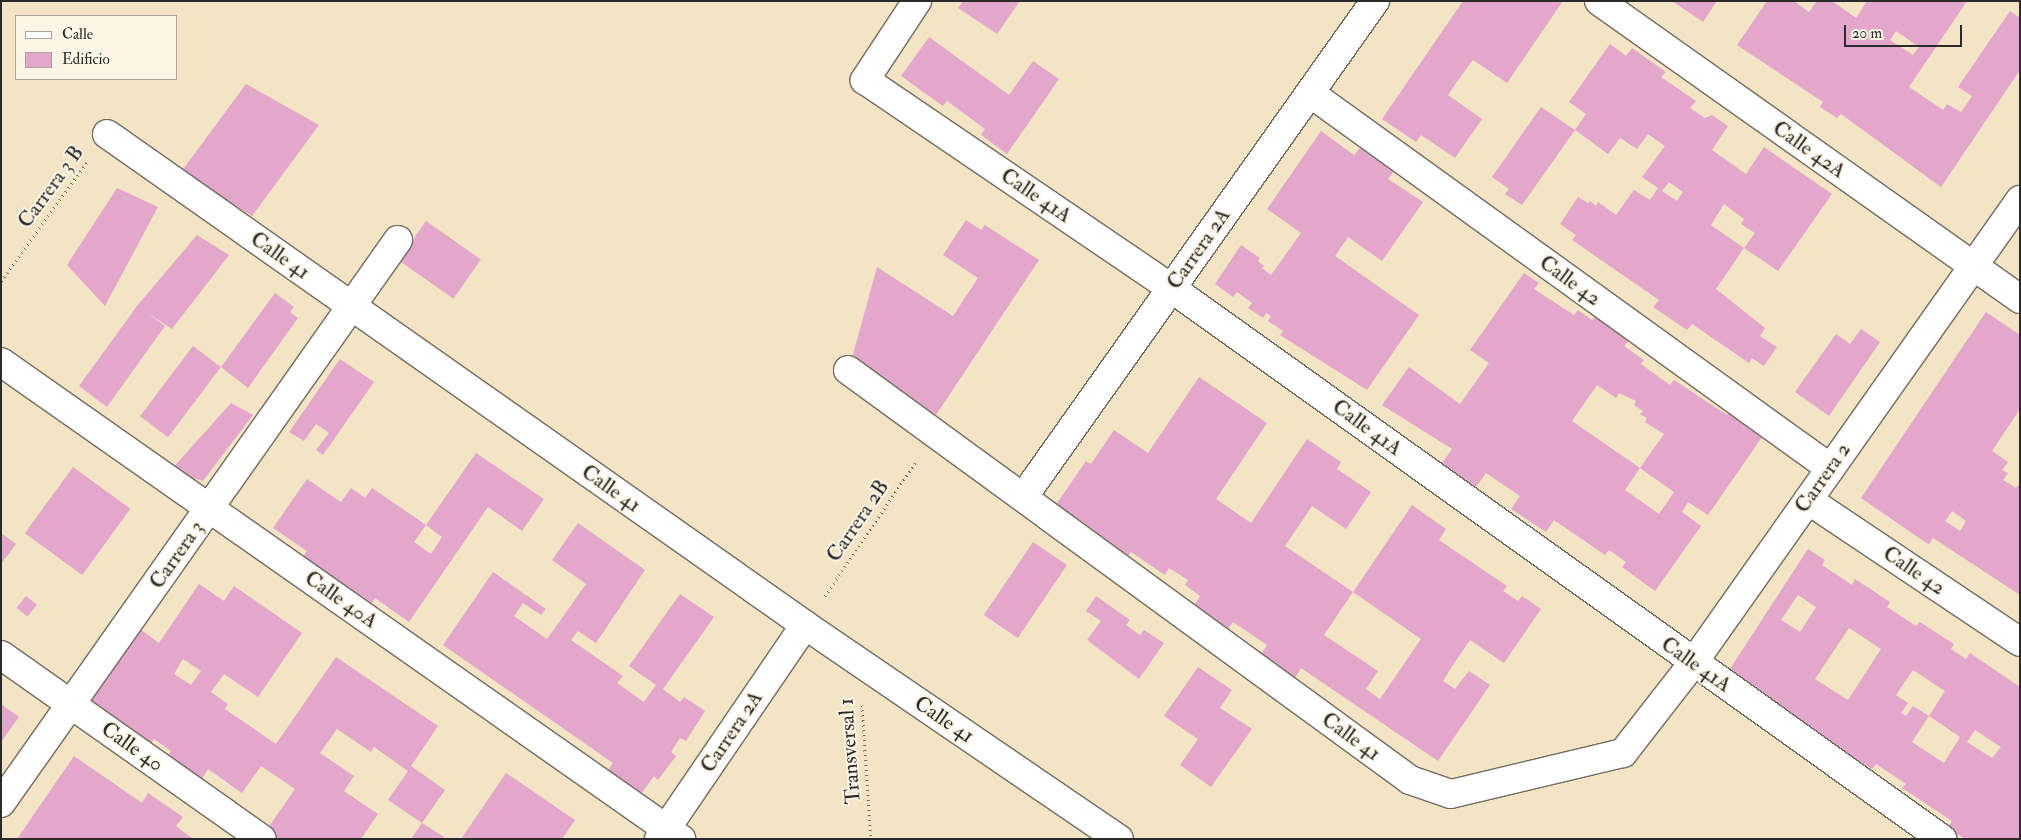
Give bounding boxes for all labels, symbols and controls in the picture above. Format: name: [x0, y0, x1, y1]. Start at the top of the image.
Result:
legend: [15, 15, 178, 80]
scale bar: [1846, 15, 1964, 47]
text: 20 m: [1852, 24, 1882, 43]
text: Calle: [62, 25, 93, 44]
text: Edificio: [62, 50, 110, 69]
street label: Calle 42A: [1768, 116, 1850, 184]
street label: Carrera 3 B: [13, 141, 89, 233]
street label: Calle 41A: [996, 163, 1076, 229]
street label: Carrera 2A: [1162, 204, 1236, 294]
street label: Calle 41: [245, 227, 315, 285]
street label: Calle 42: [1534, 250, 1606, 312]
street label: Calle 41A: [1327, 394, 1407, 462]
street label: Carrera 2: [1790, 438, 1856, 518]
street label: Calle 41: [576, 460, 646, 518]
street label: Carrera 2B: [821, 475, 895, 567]
street label: Carrera 3: [145, 516, 209, 594]
street label: Calle 42: [1878, 541, 1950, 601]
street label: Calle 40A: [300, 566, 382, 634]
street label: Calle 41A: [1656, 632, 1736, 698]
street label: Carrera 2A: [696, 686, 768, 778]
street label: Calle 41: [909, 691, 979, 749]
street label: Transversal 1: [834, 697, 866, 805]
street label: Calle 41: [1317, 707, 1385, 767]
street label: Calle 40: [96, 717, 168, 777]

